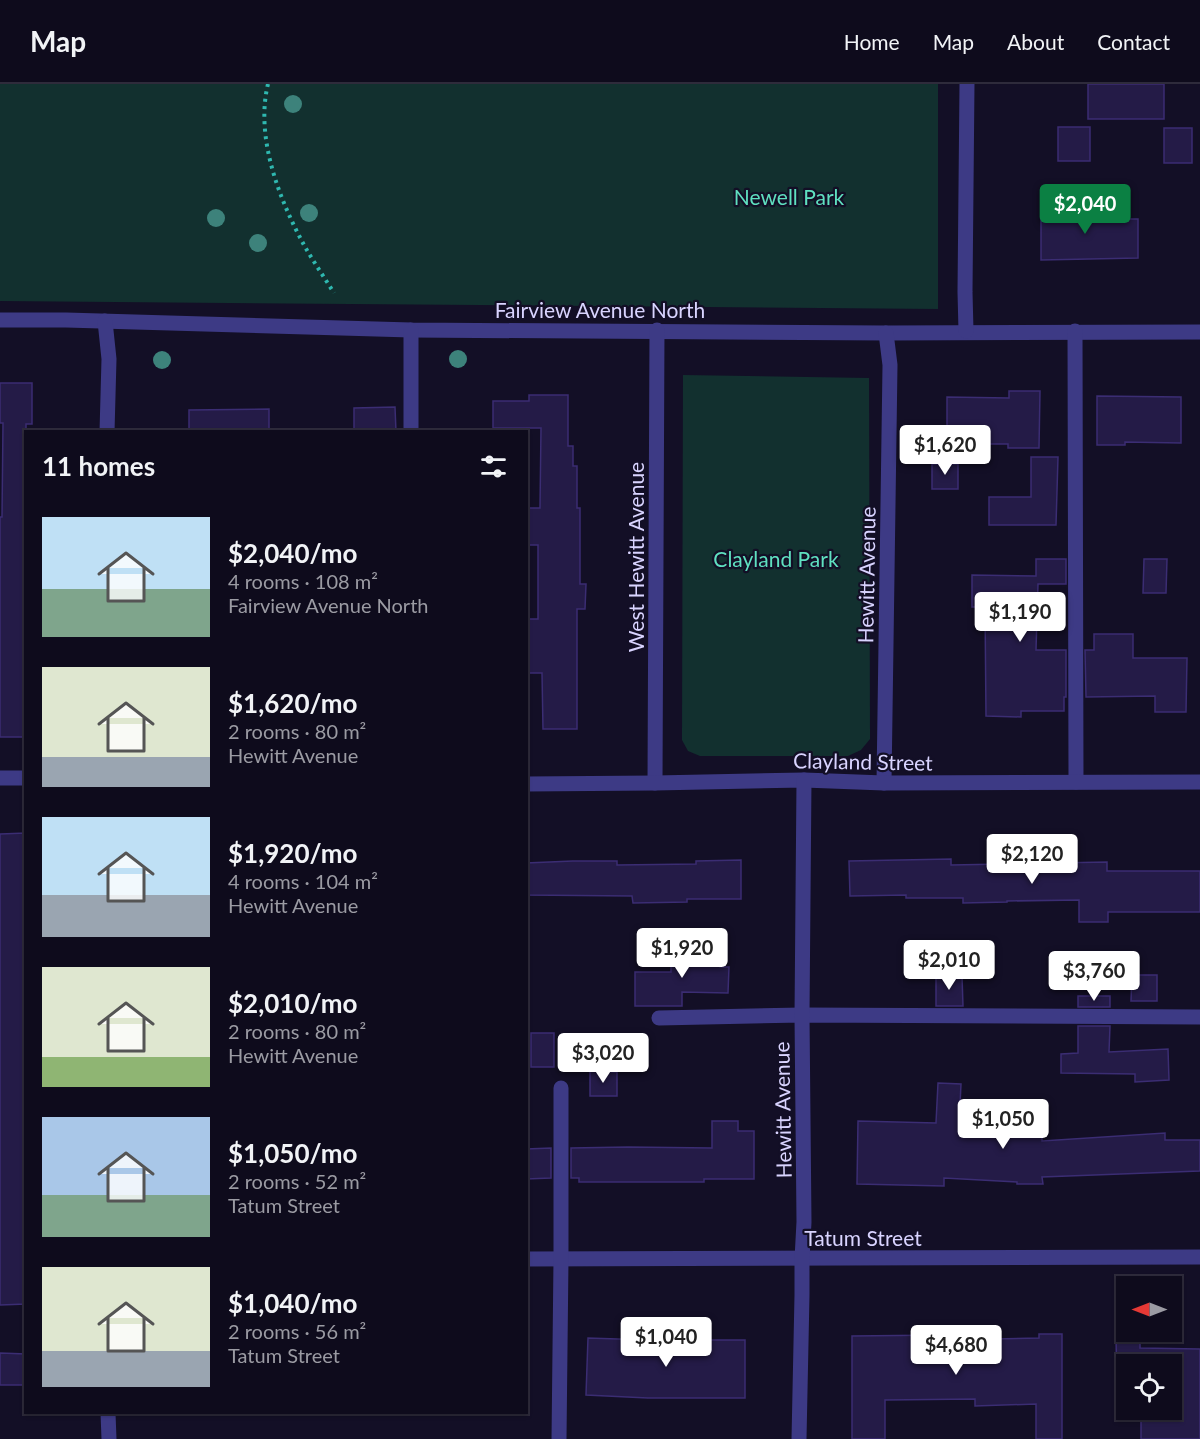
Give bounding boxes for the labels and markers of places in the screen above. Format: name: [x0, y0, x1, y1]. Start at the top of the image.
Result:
pin: $2,040: [1036, 184, 1134, 235]
pin: $1,620: [896, 425, 994, 476]
pin: $1,190: [971, 592, 1069, 643]
pin: $2,120: [983, 834, 1081, 885]
pin: $1,920: [633, 928, 731, 979]
pin: $2,010: [900, 940, 998, 991]
pin: $3,760: [1045, 951, 1143, 1002]
pin: $3,020: [554, 1033, 652, 1084]
pin: $1,050: [954, 1099, 1052, 1150]
pin: $1,040: [617, 1317, 715, 1368]
pin: $4,680: [907, 1325, 1005, 1376]

